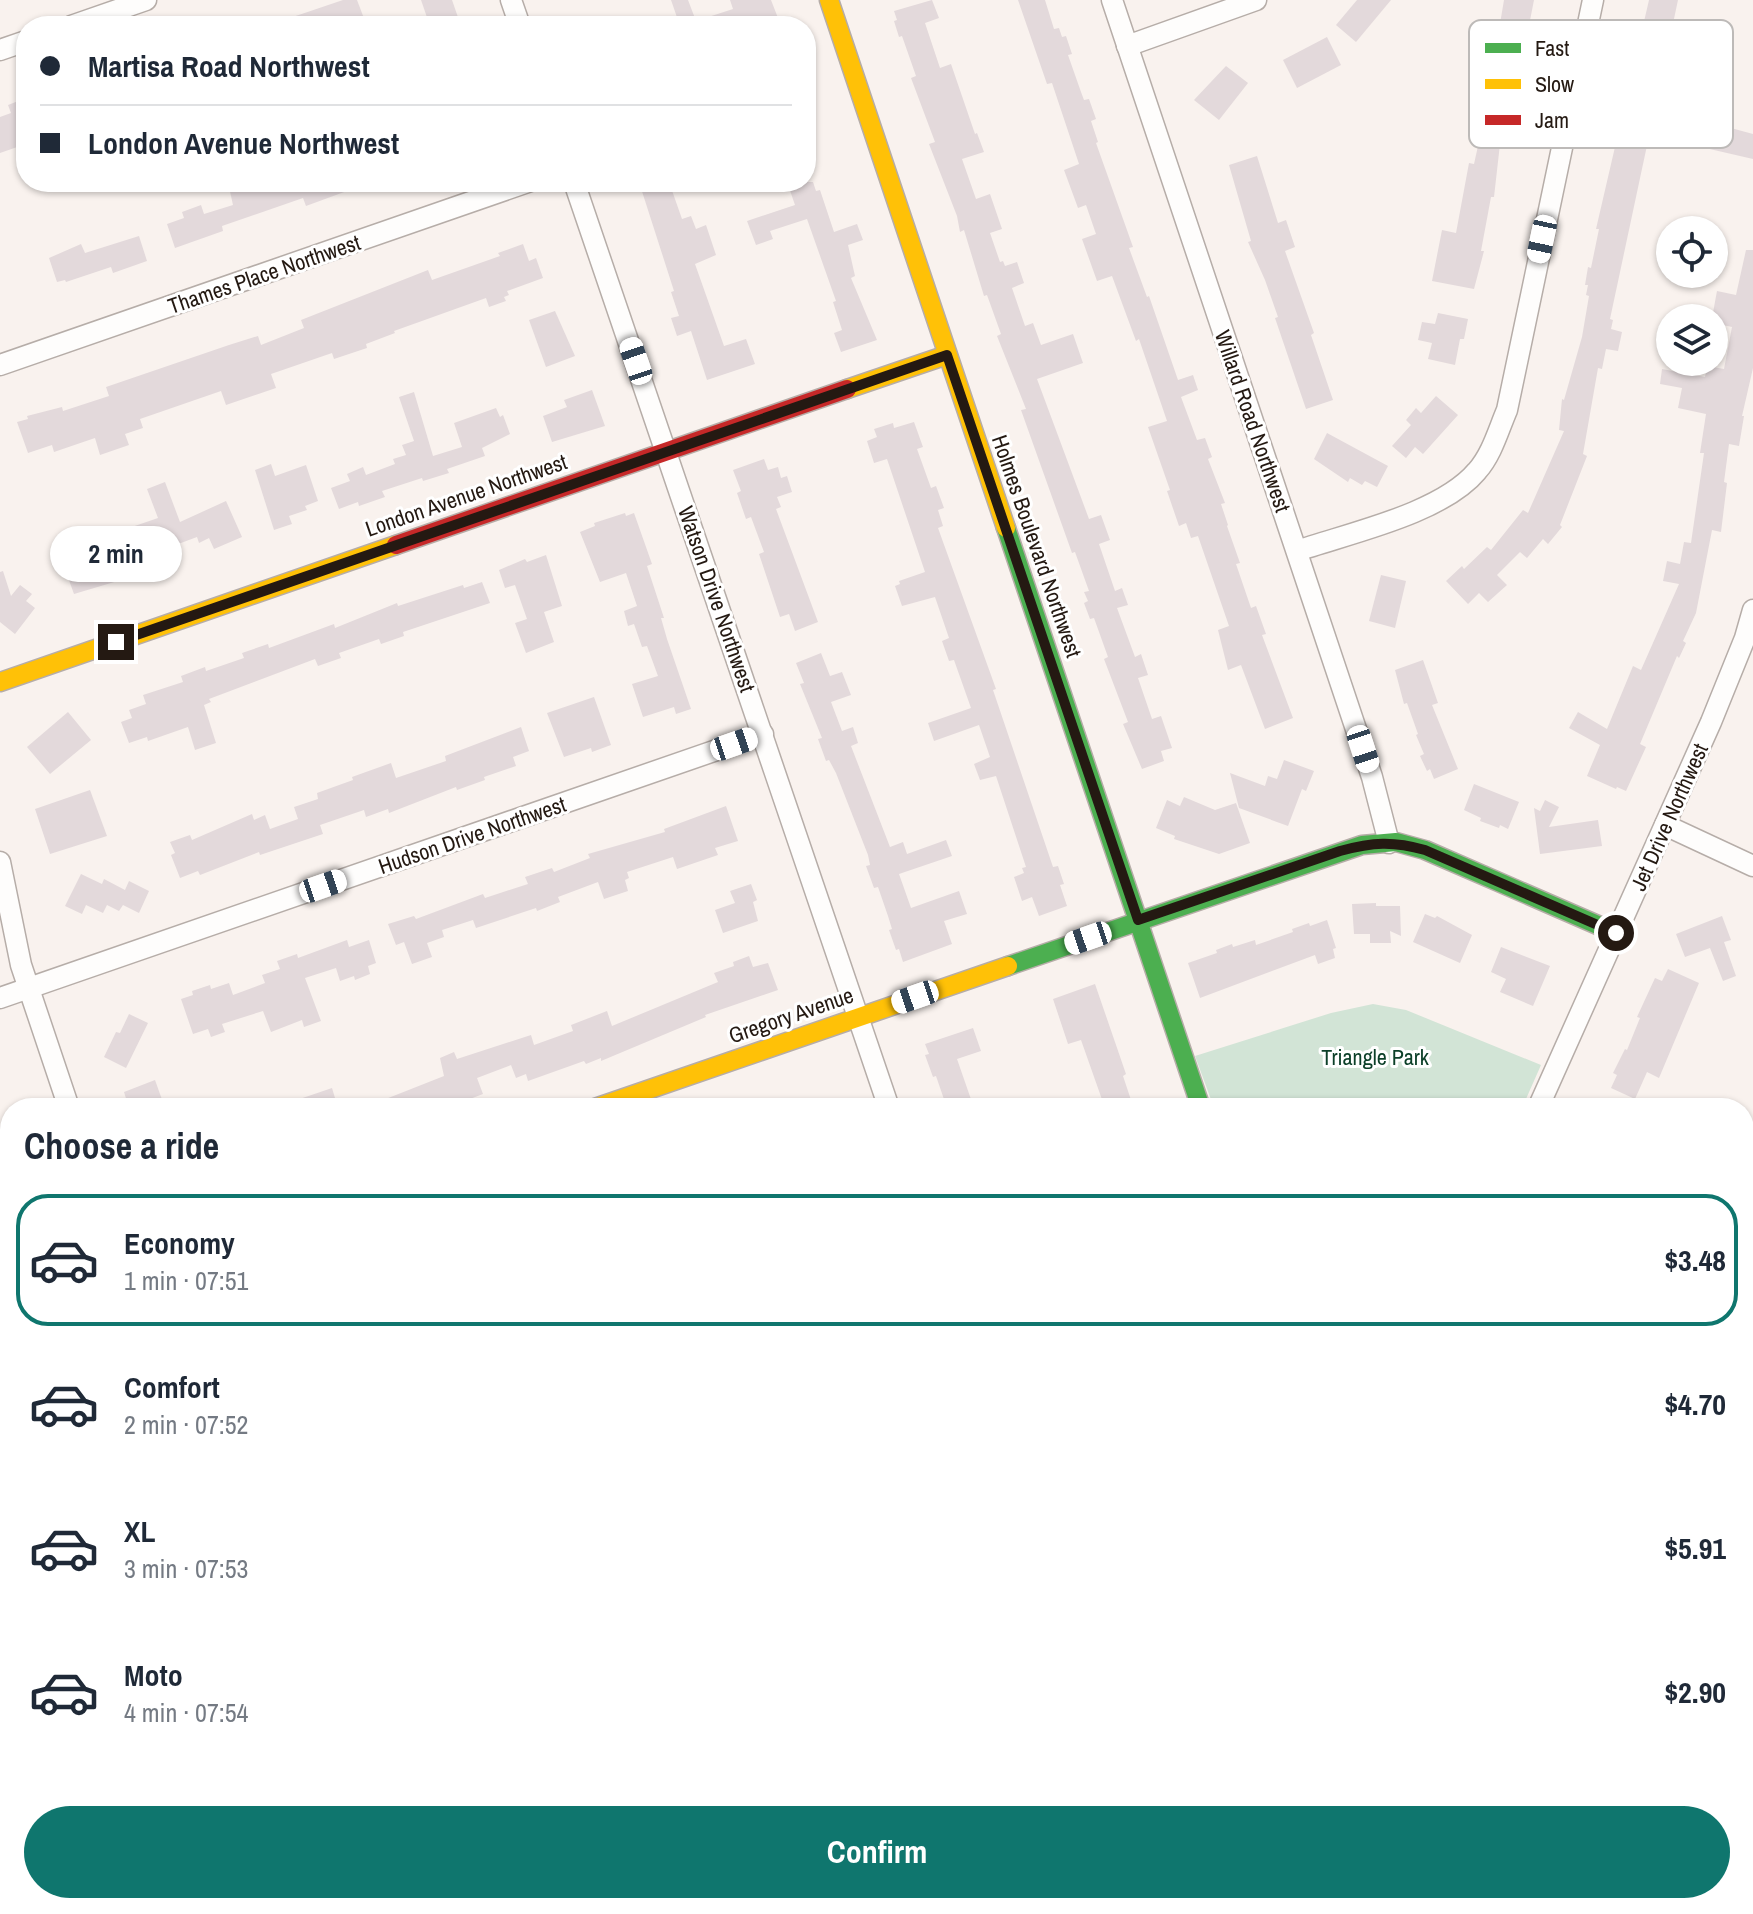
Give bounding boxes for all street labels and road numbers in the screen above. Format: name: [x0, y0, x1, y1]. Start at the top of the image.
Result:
street label: Thames Place Northwest: [164, 227, 364, 321]
street label: Willard Road Northwest: [1208, 326, 1298, 516]
street label: Holmes Boulevard Northwest: [985, 431, 1089, 661]
street label: London Avenue Northwest: [361, 446, 571, 544]
street label: Watson Drive Northwest: [671, 502, 763, 696]
street label: Jet Drive Northwest: [1623, 739, 1715, 895]
street label: Hudson Drive Northwest: [374, 789, 570, 881]
street label: Gregory Avenue: [725, 980, 857, 1050]

